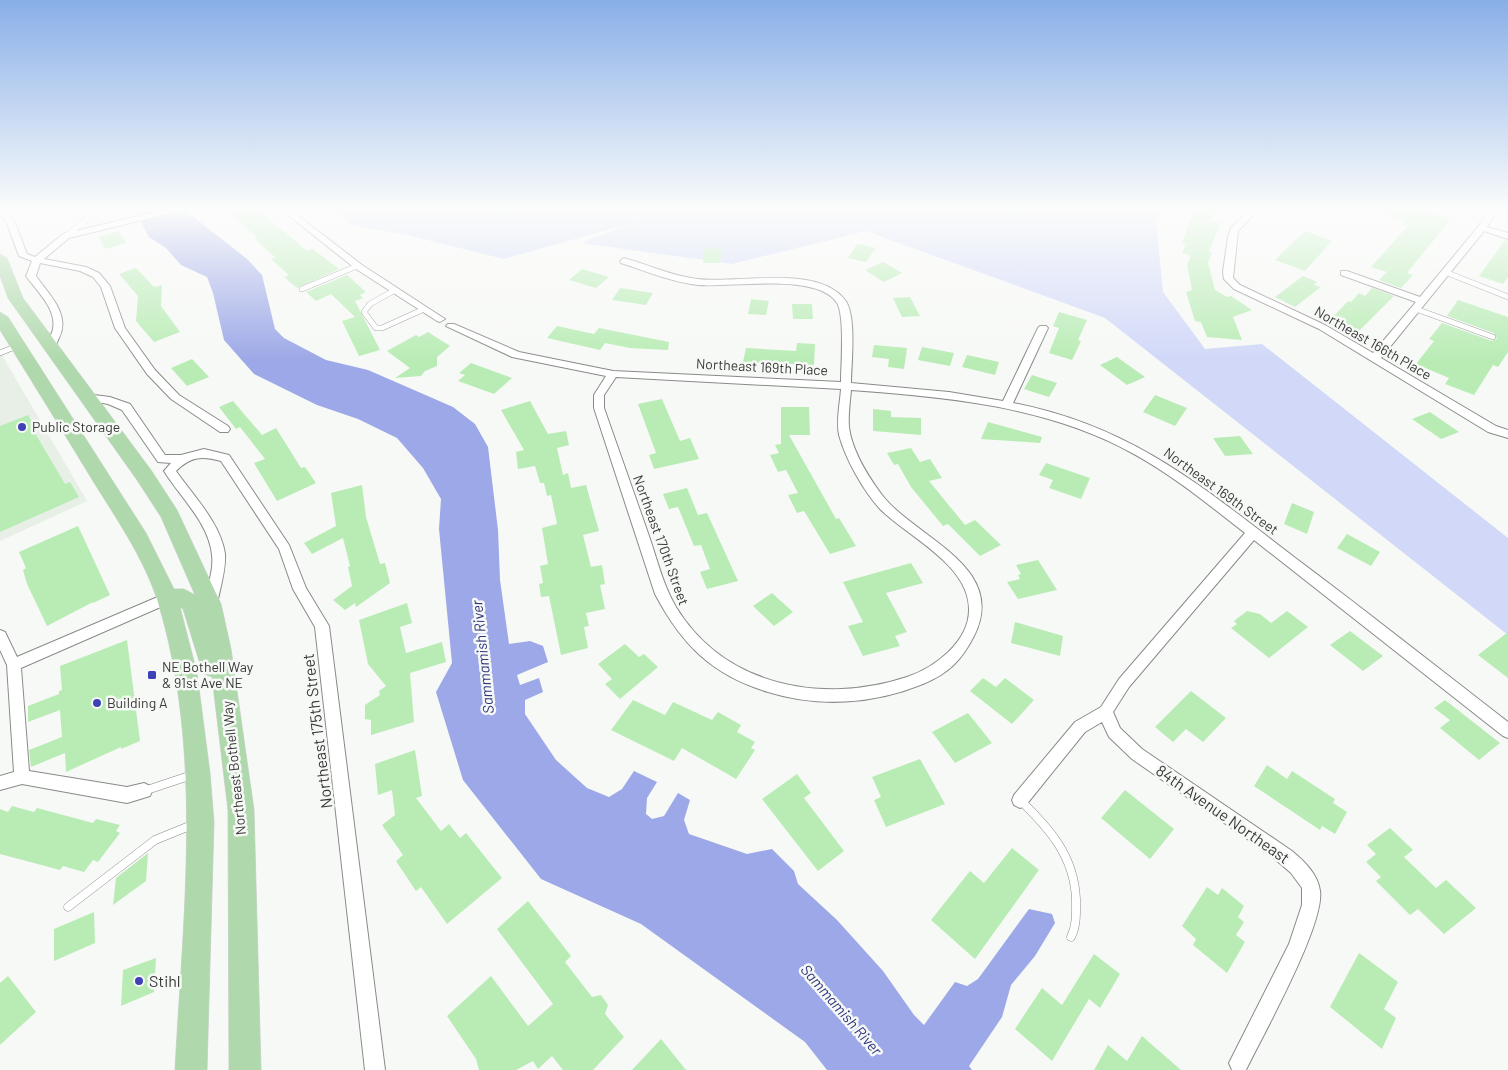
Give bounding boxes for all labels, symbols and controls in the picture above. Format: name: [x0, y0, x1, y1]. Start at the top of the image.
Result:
street label: Northeast 166th Place: [1312, 302, 1435, 383]
street label: Northeast 169th Place: [696, 355, 829, 378]
place label: Public Storage: [32, 418, 120, 435]
marker: Public Storage: [16, 421, 28, 433]
street label: Northeast 169th Street: [1161, 443, 1282, 538]
street label: Northeast 170th Street: [630, 472, 693, 607]
water label: Sammamish River: [467, 599, 497, 715]
street label: Northeast 175th Street: [298, 653, 335, 810]
place label: NE Bothell Way & 91st Ave NE: [162, 658, 254, 691]
marker: NE Bothell Way & 91st Ave NE: [146, 669, 158, 681]
place label: Building A: [107, 694, 168, 711]
marker: Building A: [91, 697, 103, 709]
street label: Northeast Bothell Way: [218, 700, 249, 836]
street label: 84th Avenue Northeast: [1153, 760, 1294, 867]
water label: Sammamish River: [797, 960, 886, 1059]
place label: Stihl: [149, 971, 181, 990]
marker: Stihl: [133, 975, 145, 987]

